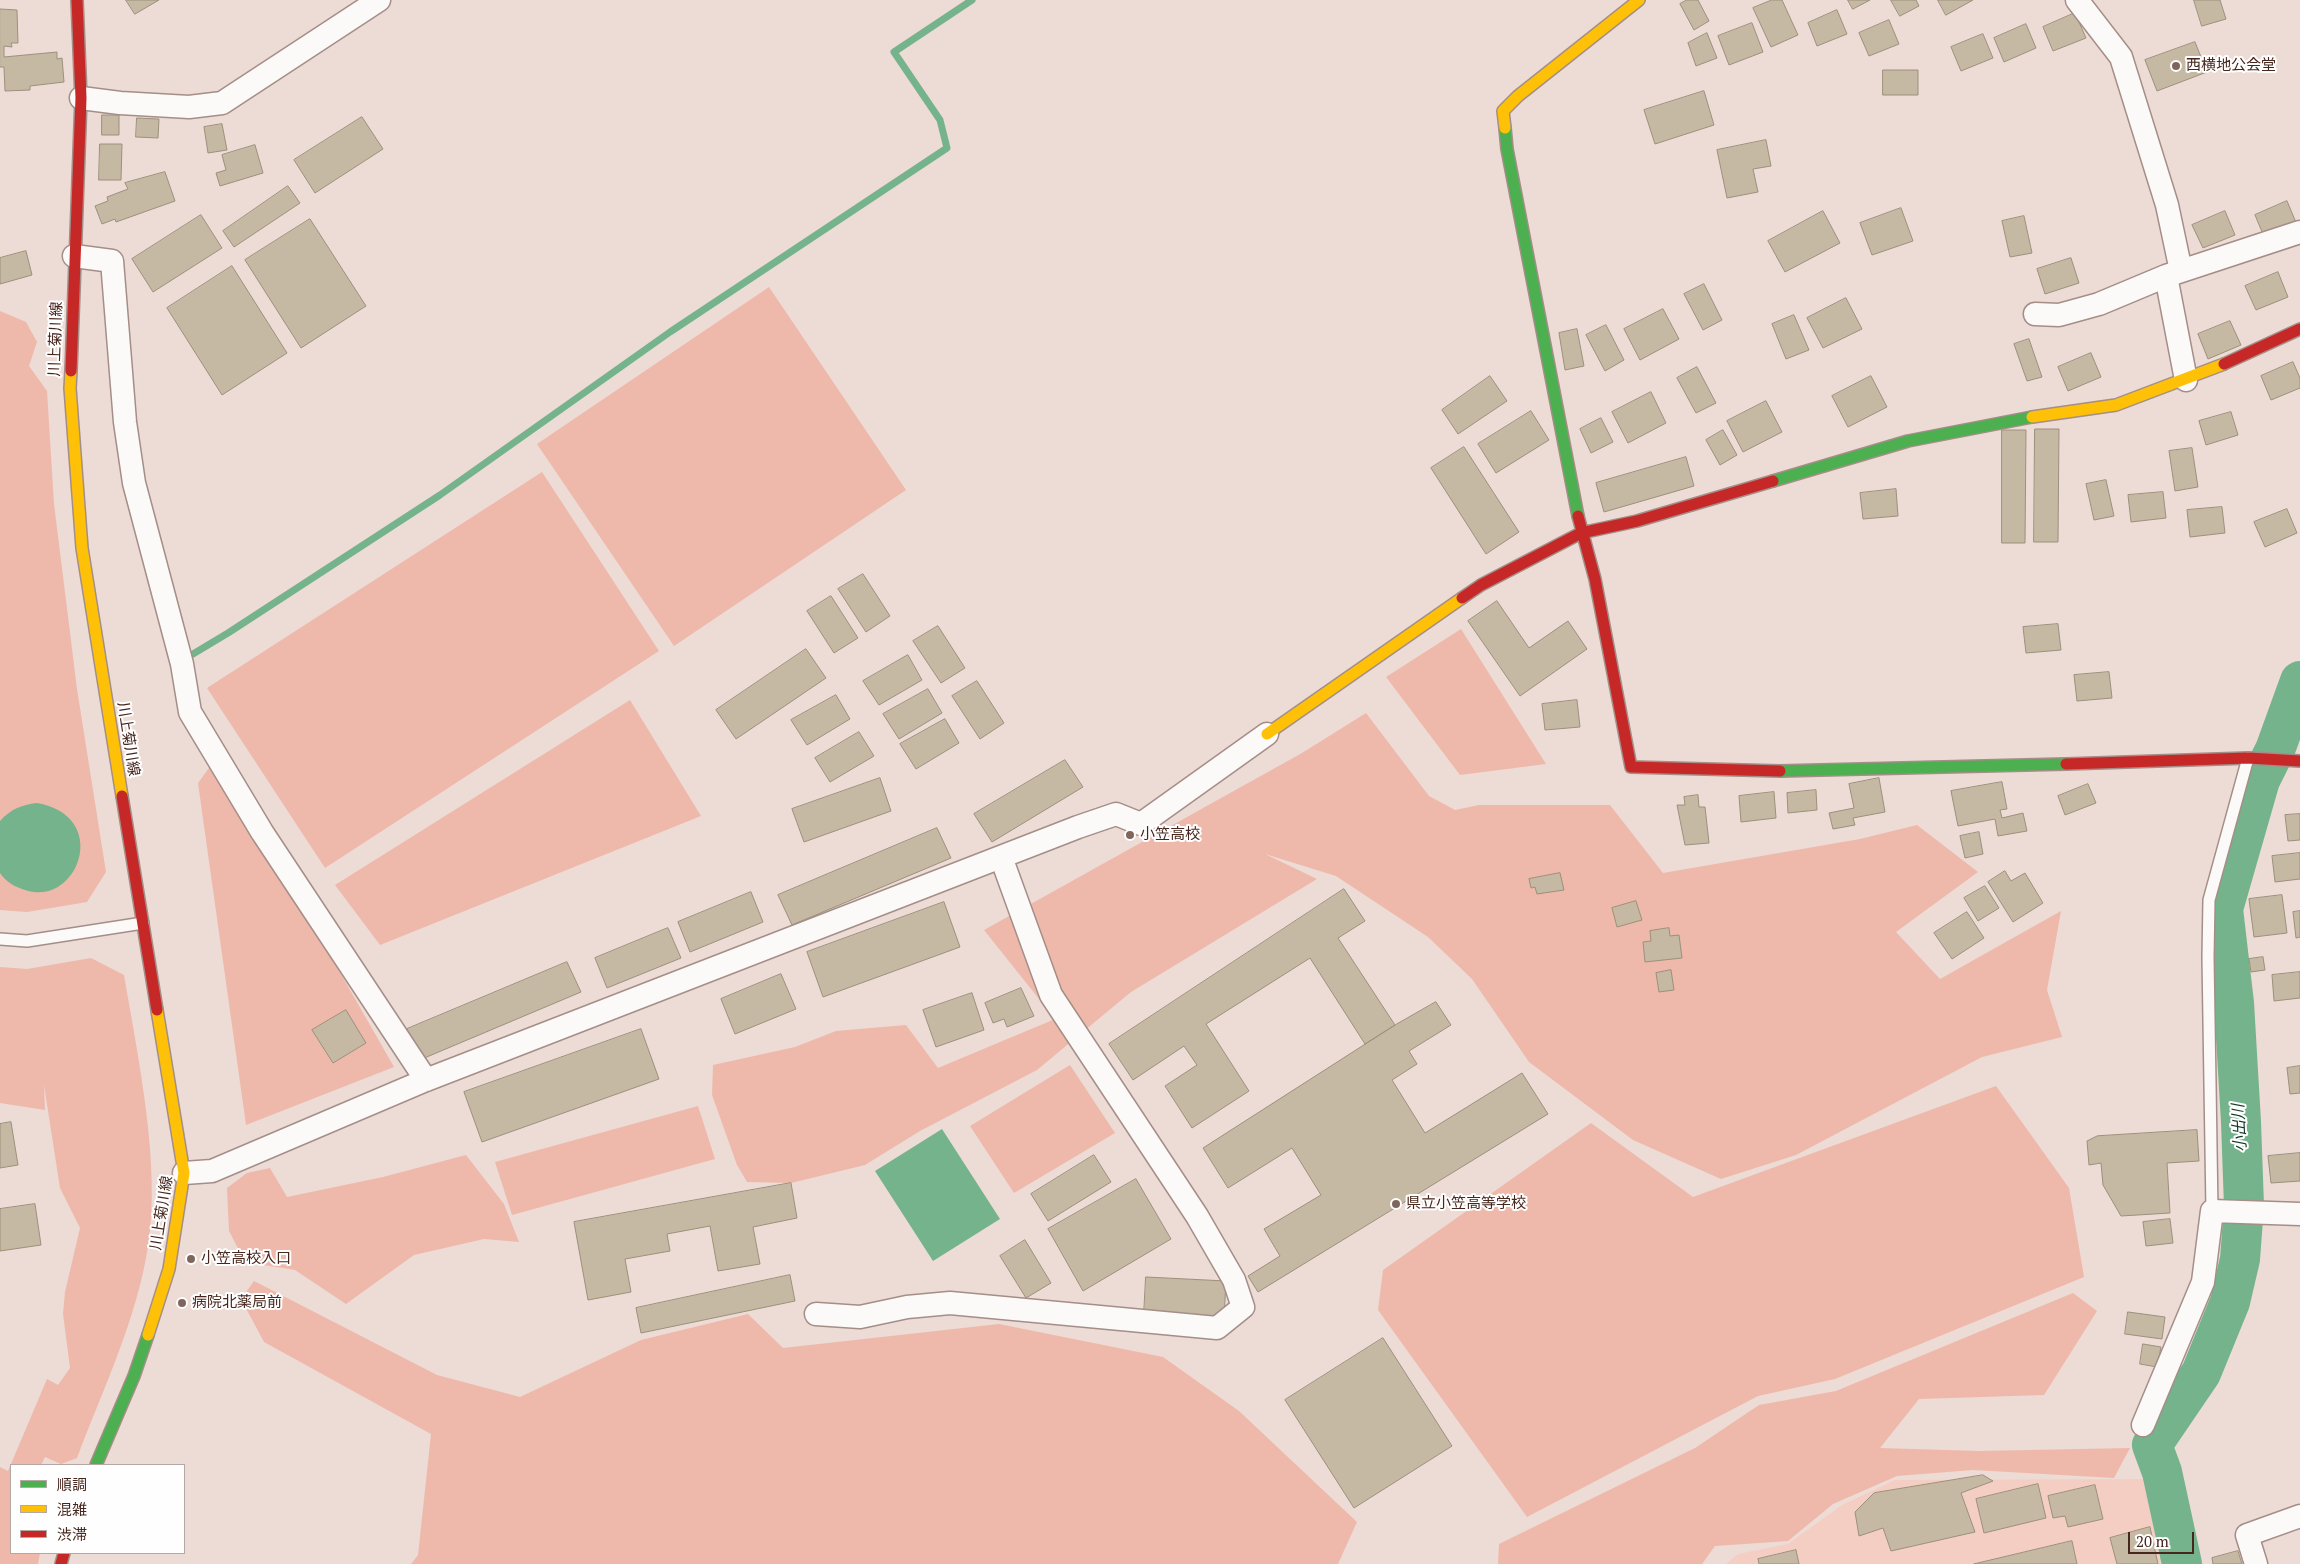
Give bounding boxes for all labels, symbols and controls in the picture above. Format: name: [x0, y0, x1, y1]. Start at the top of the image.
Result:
place label: 西横地公会堂: [2186, 57, 2276, 75]
marker: 西横地公会堂: [2170, 60, 2182, 72]
street label: 川上菊川線: [46, 301, 66, 377]
street label: 川上菊川線: [113, 701, 143, 777]
place label: 小笠高校: [1140, 826, 1200, 844]
marker: 小笠高校: [1124, 829, 1136, 841]
water label: 小出川: [2229, 1104, 2251, 1152]
street label: 川上菊川線: [147, 1175, 177, 1251]
place label: 県立小笠高等学校: [1406, 1195, 1526, 1213]
marker: 県立小笠高等学校: [1390, 1198, 1402, 1210]
place label: 小笠高校入口: [201, 1250, 291, 1268]
marker: 小笠高校入口: [185, 1253, 197, 1265]
place label: 病院北薬局前: [192, 1294, 282, 1312]
marker: 病院北薬局前: [176, 1297, 188, 1309]
legend: [10, 1464, 185, 1554]
text: 順調: [57, 1474, 87, 1494]
text: 混雑: [57, 1499, 87, 1519]
scale bar: [2130, 1522, 2196, 1554]
text: 渋滞: [57, 1524, 87, 1544]
text: 20 m: [2136, 1531, 2169, 1551]

